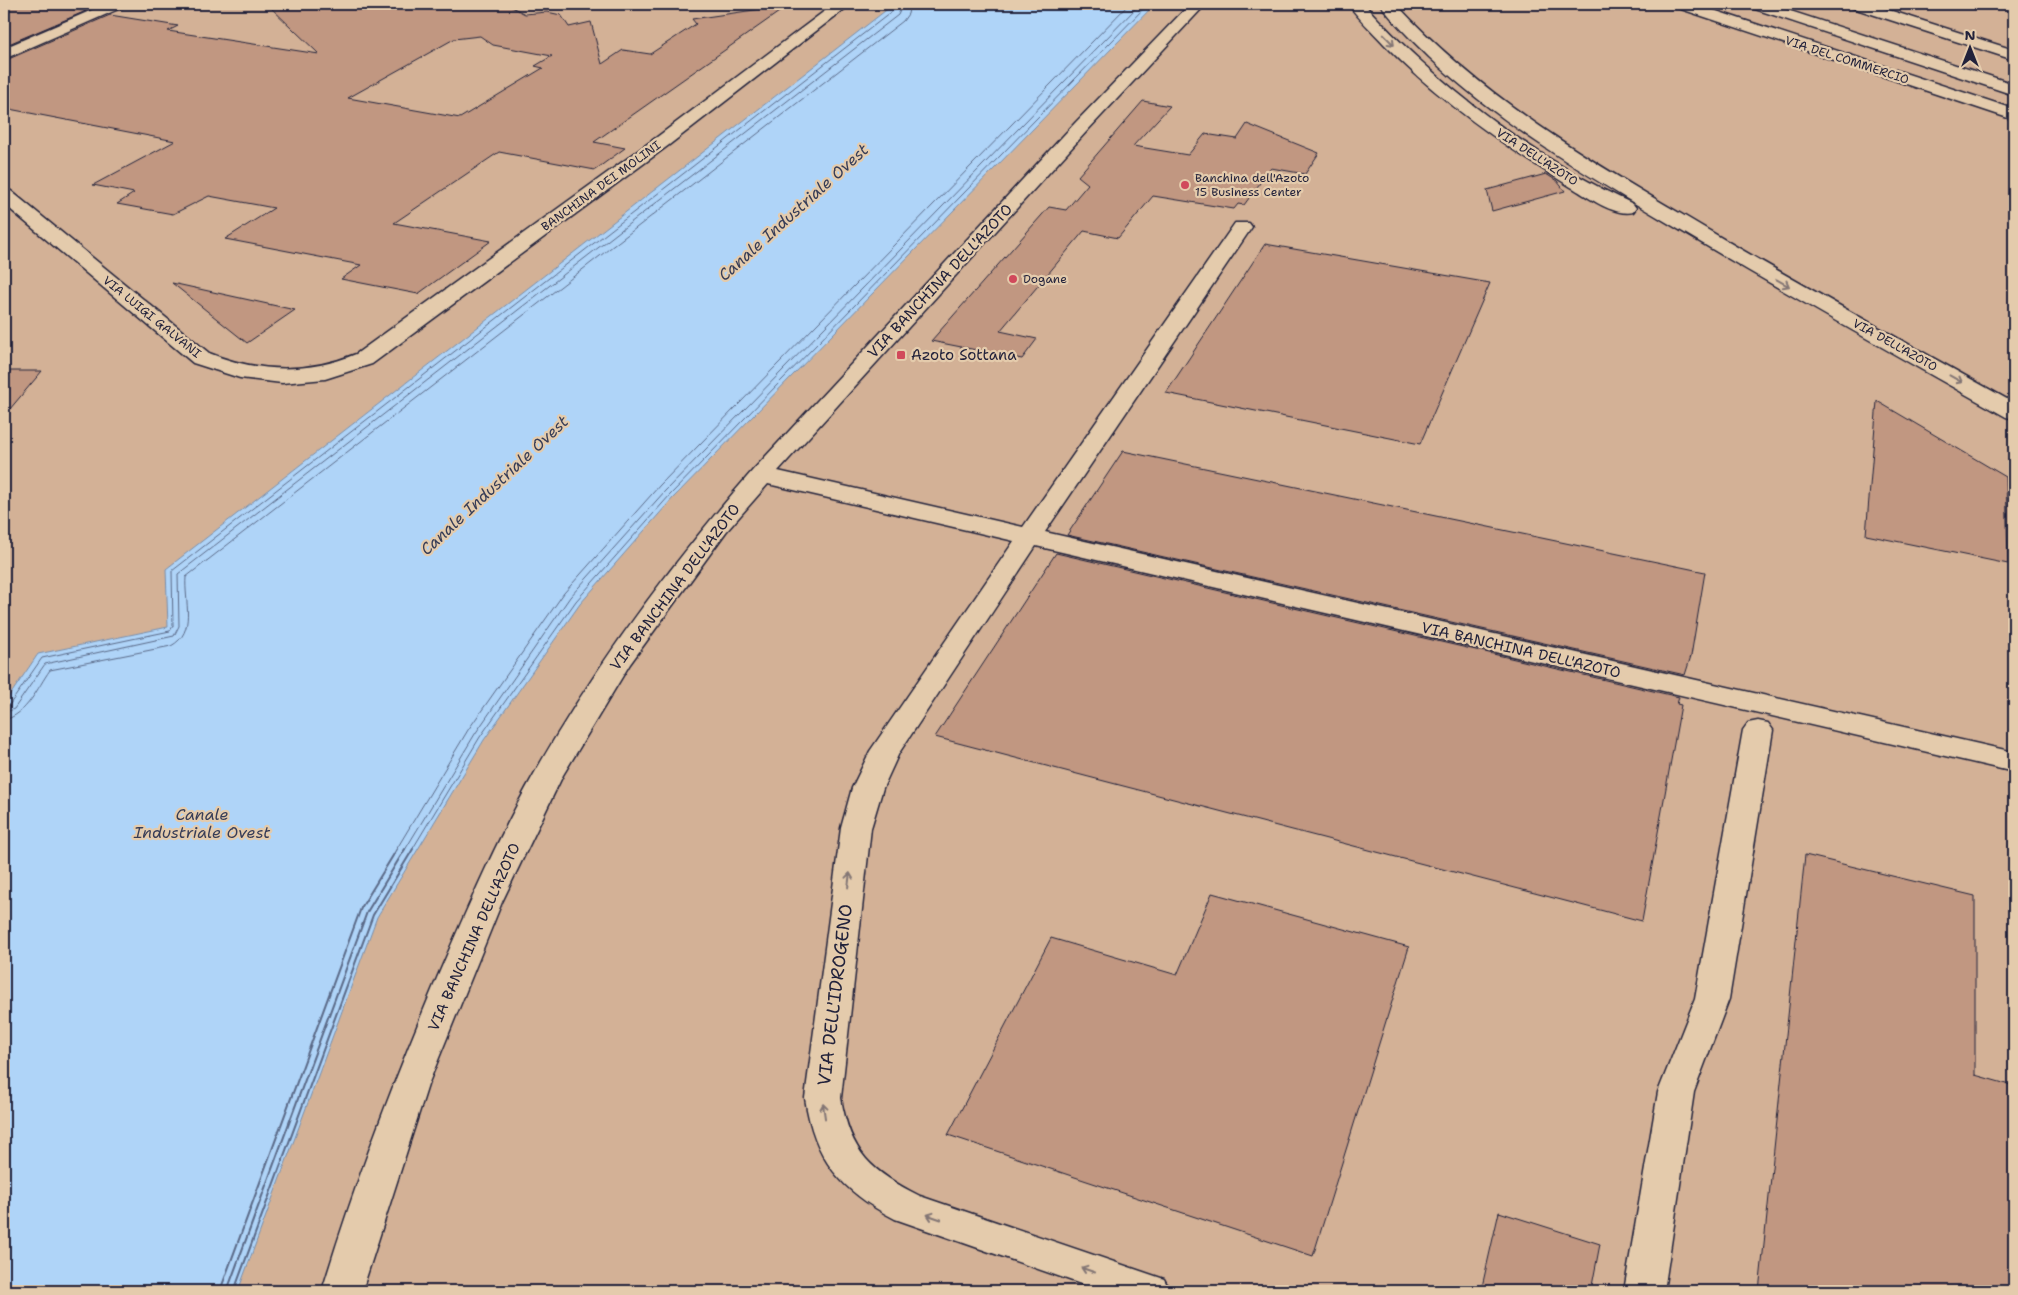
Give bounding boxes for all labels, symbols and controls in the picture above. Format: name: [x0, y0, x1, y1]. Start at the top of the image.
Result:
north arrow: [1946, 22, 1996, 72]
text: N: [1964, 26, 1976, 44]
street label: VIA DEL COMMERCIO: [1783, 32, 1911, 88]
one-way arrow: [1383, 34, 1395, 46]
street label: VIA DELL'AZOTO: [1493, 125, 1581, 189]
street label: BANCHINA DEI MOLINI: [538, 137, 664, 235]
water label: Canale Industriale Ovest: [714, 139, 873, 285]
place label: Banchina dell'Azoto 15 Business Center: [1195, 170, 1309, 200]
marker: Banchina dell'Azoto 15 Business Center: [1179, 179, 1191, 191]
street label: VIA BANCHINA DELL'AZOTO: [863, 200, 1017, 362]
place label: Dogane: [1023, 271, 1067, 287]
street label: VIA LUIGI GALVANI: [100, 272, 205, 362]
marker: Dogane: [1007, 273, 1019, 285]
one-way arrow: [1776, 278, 1791, 288]
street label: VIA DELL'AZOTO: [1850, 315, 1940, 375]
place label: Azoto Sottana: [911, 345, 1017, 365]
marker: Azoto Sottana: [895, 349, 907, 361]
one-way arrow: [1948, 374, 1963, 384]
water label: Canale Industriale Ovest: [416, 411, 573, 560]
street label: VIA BANCHINA DELL'AZOTO: [606, 500, 744, 674]
street label: VIA BANCHINA DELL'AZOTO: [1419, 617, 1623, 683]
water label: Canale Industriale Ovest: [133, 804, 270, 843]
street label: VIA BANCHINA DELL'AZOTO: [423, 840, 525, 1034]
one-way arrow: [845, 873, 855, 889]
street label: VIA DELL'IDROGENO: [812, 903, 858, 1087]
one-way arrow: [819, 1103, 829, 1119]
one-way arrow: [927, 1212, 942, 1221]
one-way arrow: [1081, 1265, 1096, 1274]

